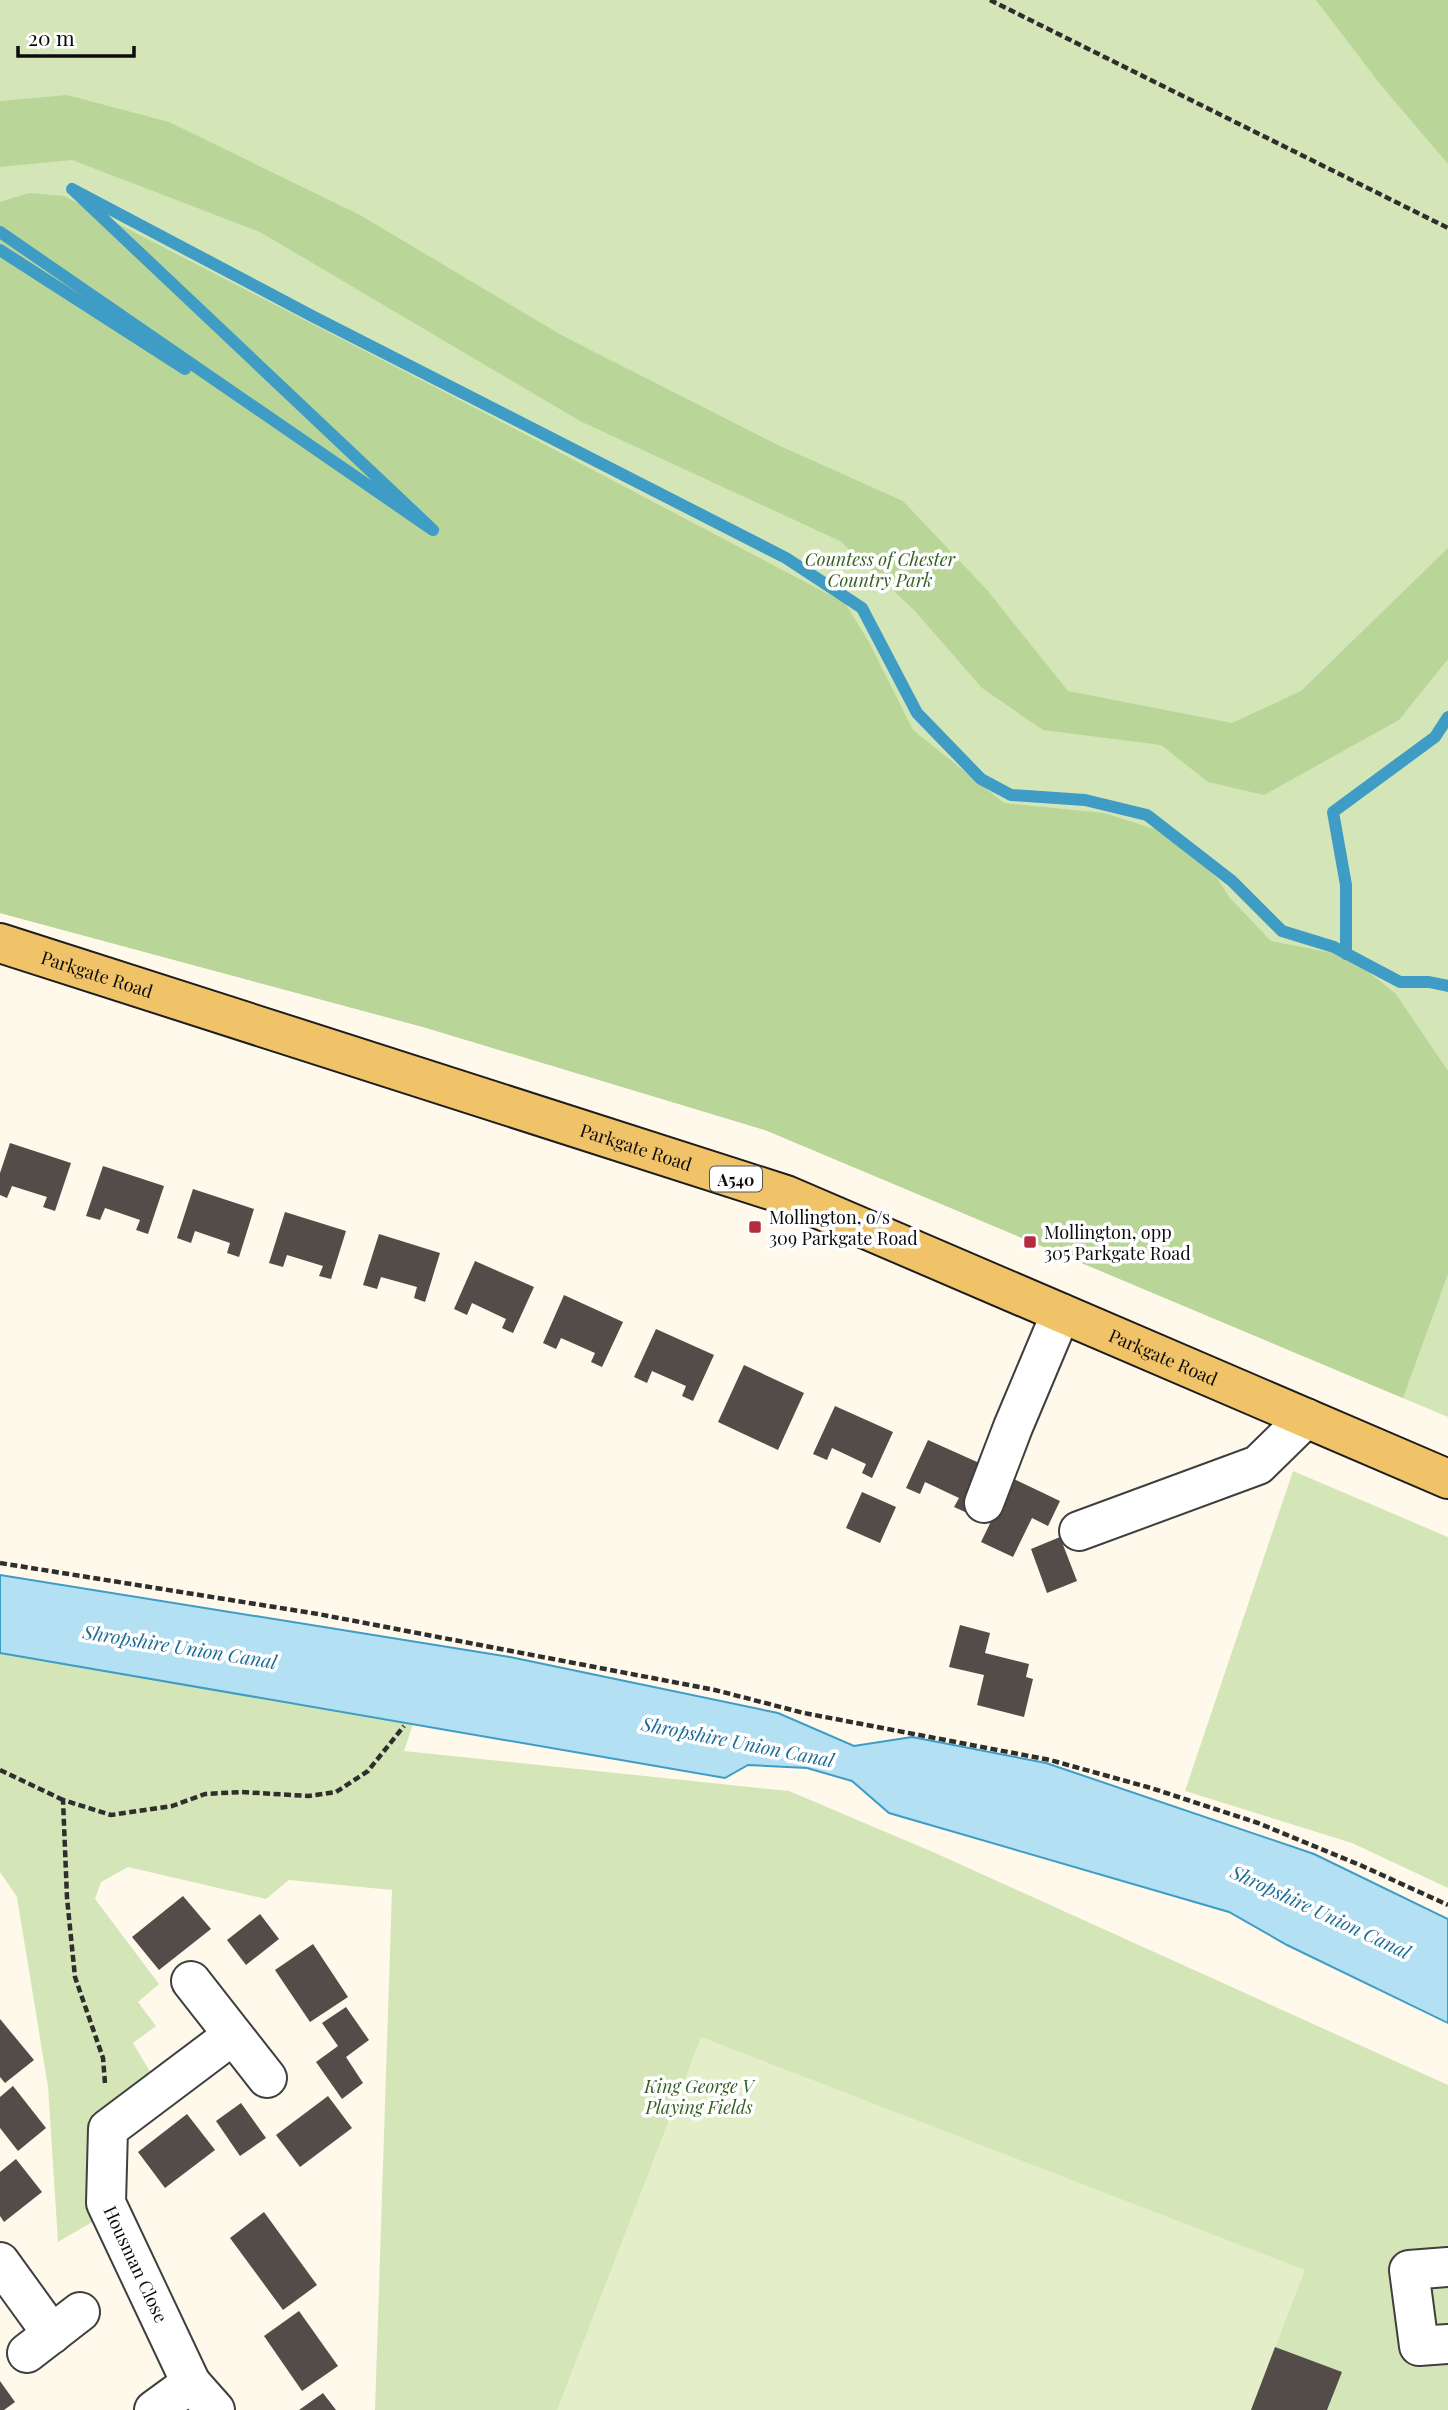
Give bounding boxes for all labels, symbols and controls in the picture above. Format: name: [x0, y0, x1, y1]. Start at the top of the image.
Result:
scale bar: [18, 14, 133, 58]
text: 20 m: [28, 23, 75, 51]
park label: Countess of Chester Country Park: [805, 547, 957, 592]
street label: Parkgate Road: [38, 945, 157, 1003]
street label: Parkgate Road: [577, 1118, 696, 1176]
road number: A540: [710, 1166, 762, 1191]
place label: Mollington, o/s 309 Parkgate Road: [769, 1205, 918, 1250]
marker: Mollington, o/s 309 Parkgate Road: [747, 1219, 763, 1235]
place label: Mollington, opp 305 Parkgate Road: [1044, 1220, 1191, 1265]
marker: Mollington, opp 305 Parkgate Road: [1022, 1234, 1038, 1250]
street label: Parkgate Road: [1105, 1323, 1222, 1391]
water label: Shropshire Union Canal: [80, 1618, 279, 1674]
water label: Shropshire Union Canal: [638, 1709, 837, 1773]
water label: Shropshire Union Canal: [1226, 1857, 1416, 1964]
park label: King George V Playing Fields: [643, 2074, 756, 2119]
street label: Housman Close: [98, 2202, 174, 2326]

